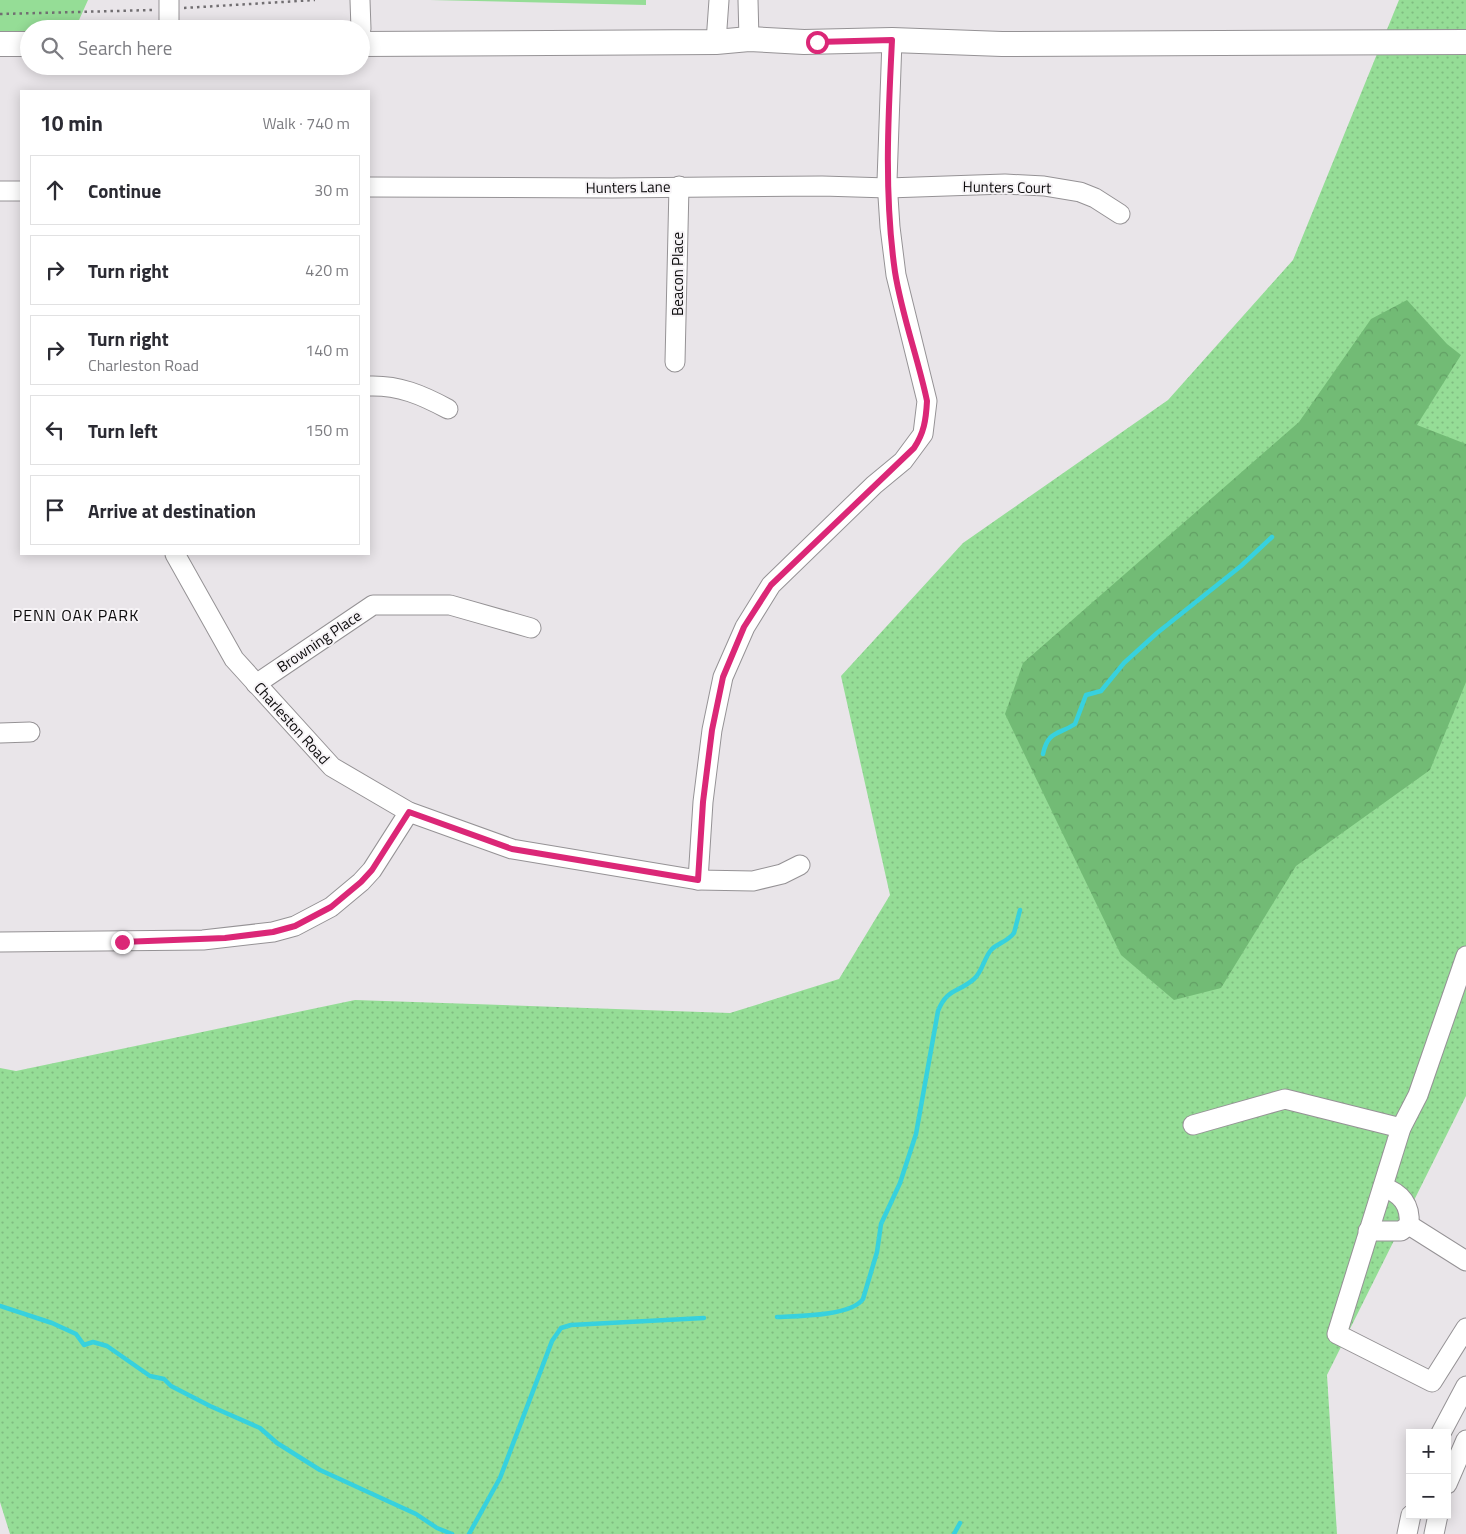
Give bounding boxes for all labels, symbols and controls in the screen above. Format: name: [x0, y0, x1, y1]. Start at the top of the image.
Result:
search box: [20, 20, 370, 75]
route start: [806, 31, 829, 54]
text: Search here: [78, 33, 172, 62]
icon: search: [38, 34, 66, 62]
text: 10 min: [40, 107, 103, 139]
text: Walk · 740 m: [262, 111, 350, 135]
street label: Hunters Lane: [585, 175, 671, 199]
street label: Hunters Court: [962, 175, 1052, 199]
icon: ahead: [41, 176, 69, 204]
text: Continue: [88, 176, 161, 205]
text: 30 m: [314, 178, 349, 202]
street label: Beacon Place: [666, 232, 689, 316]
icon: right: [41, 256, 69, 284]
text: Turn right: [88, 256, 169, 285]
text: 420 m: [305, 258, 349, 282]
text: Turn right: [88, 324, 169, 353]
icon: right: [41, 336, 69, 364]
text: 140 m: [305, 338, 349, 362]
text: Charleston Road: [88, 353, 199, 377]
icon: left: [41, 416, 69, 444]
text: Turn left: [88, 416, 158, 445]
text: 150 m: [305, 418, 349, 442]
icon: arrive: [41, 496, 69, 524]
text: Arrive at destination: [88, 496, 256, 525]
district label: PENN OAK PARK: [13, 603, 139, 627]
street label: Browning Place: [272, 604, 366, 678]
street label: Charleston Road: [249, 677, 335, 769]
route end: [111, 931, 134, 954]
map controls: [1406, 1429, 1451, 1519]
button: +: [1406, 1429, 1451, 1474]
button: −: [1406, 1474, 1451, 1519]

